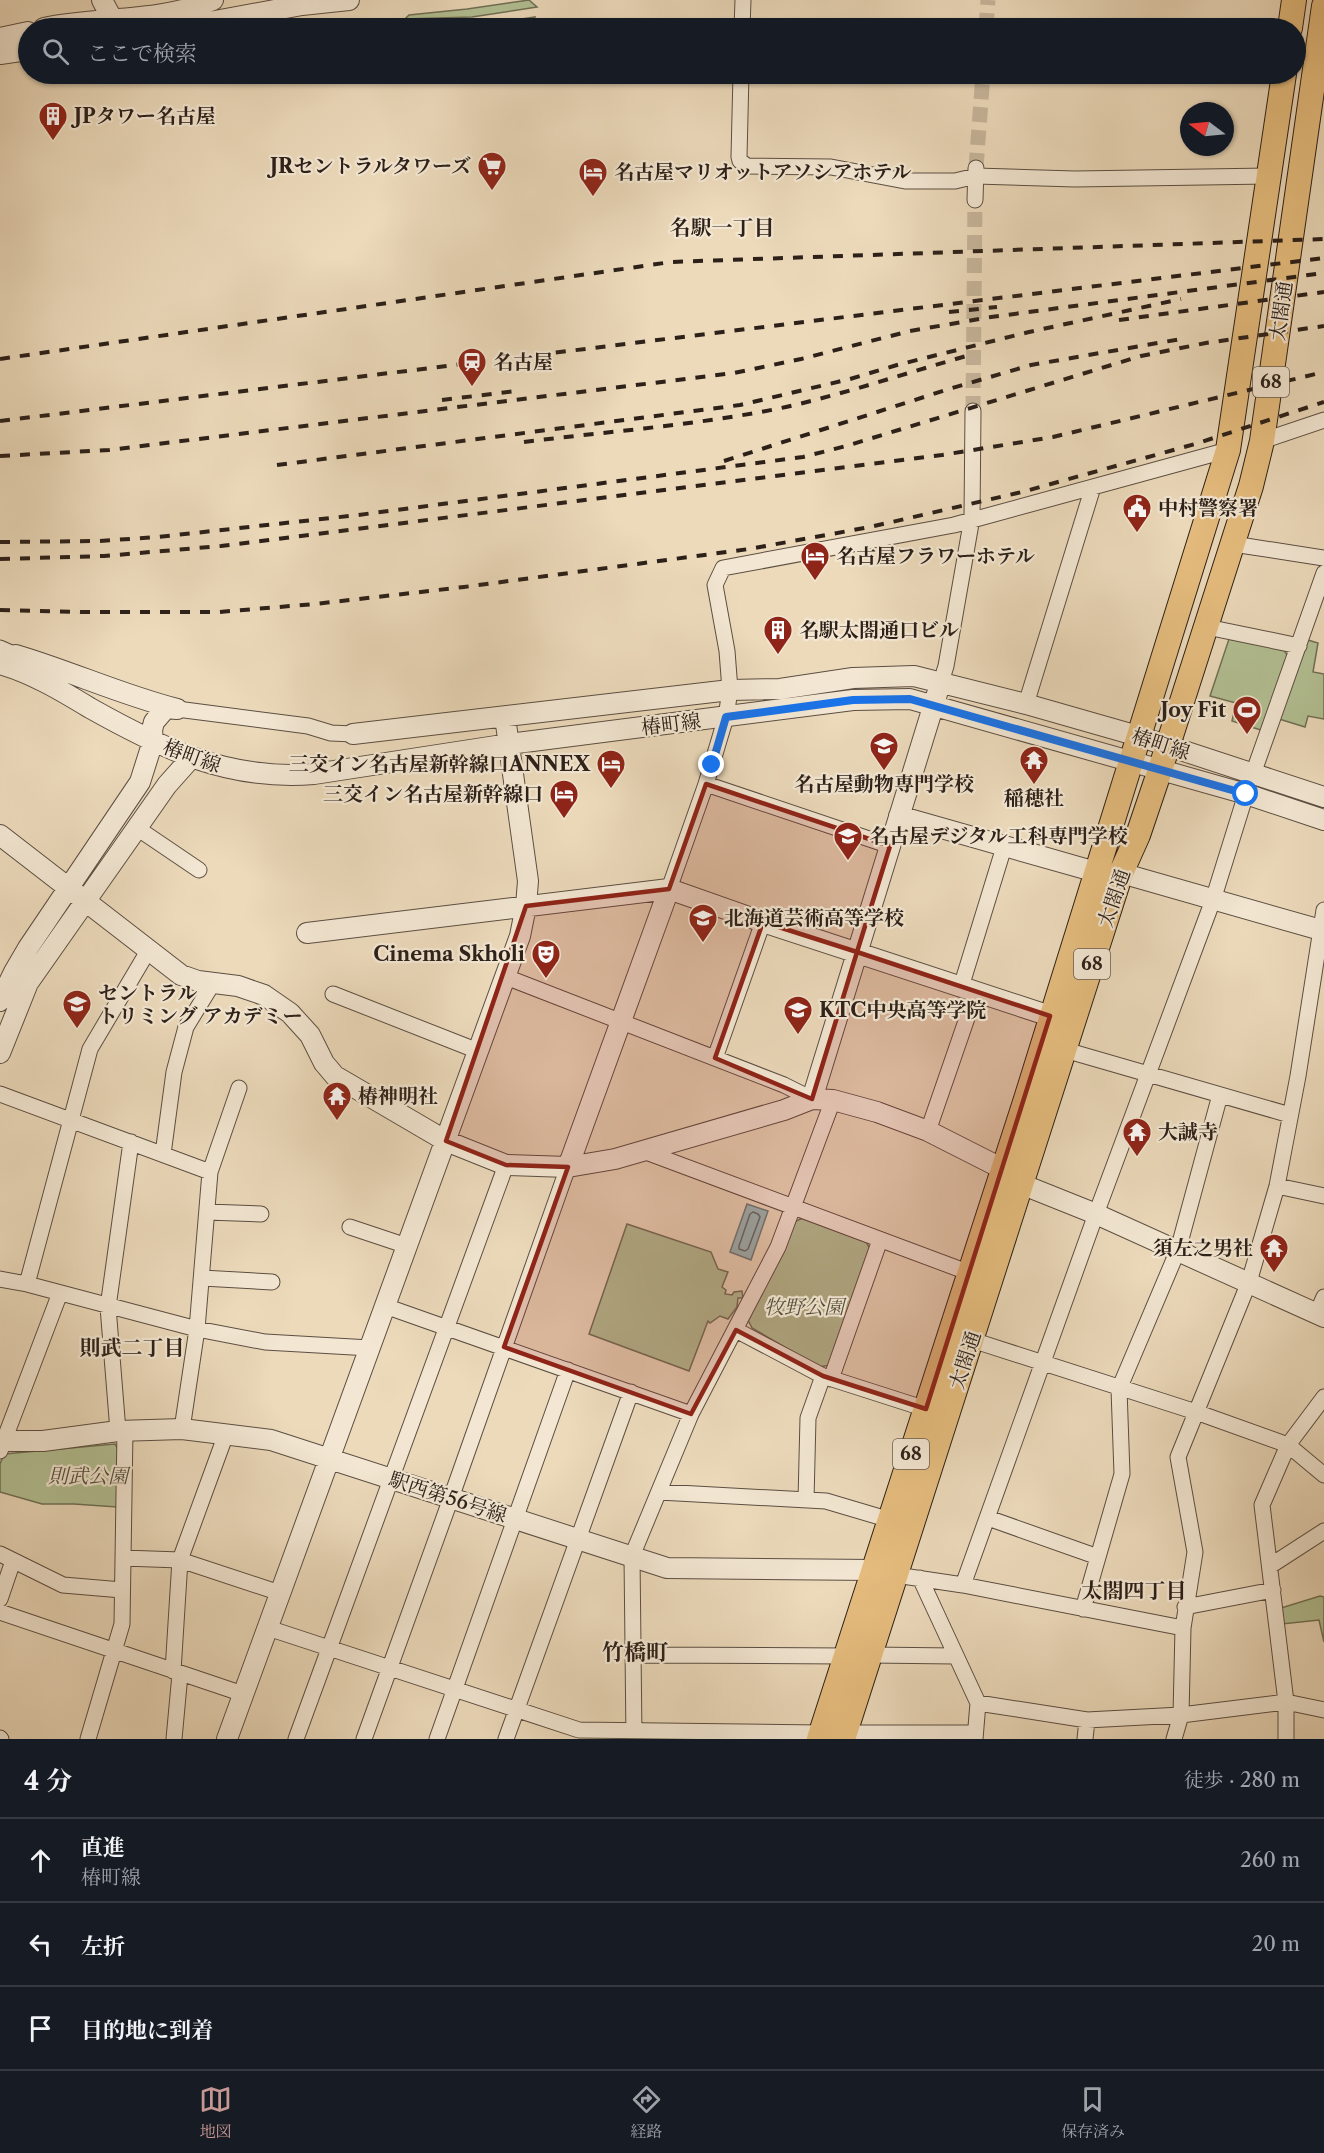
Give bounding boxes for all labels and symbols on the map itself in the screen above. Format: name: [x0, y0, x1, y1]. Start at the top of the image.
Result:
building icon: JPタワー名古屋: [37, 100, 69, 142]
north arrow: [1180, 102, 1234, 156]
place label: JPタワー名古屋: [70, 104, 216, 128]
supermarket icon: JRセントラルタワーズ: [476, 150, 508, 192]
place label: JRセントラルタワーズ: [266, 154, 471, 178]
hotel icon: 名古屋マリオットアソシアホテル: [577, 156, 609, 198]
place label: 名古屋マリオットアソシアホテル: [614, 160, 912, 184]
district label: 名駅一丁目: [670, 215, 775, 240]
street label: 太閤通: [1265, 280, 1297, 342]
station icon: 名古屋: [456, 346, 488, 388]
place label: 名古屋: [493, 350, 553, 374]
road number: 68: [1253, 367, 1289, 397]
public building icon: 中村警察署: [1121, 492, 1153, 534]
place label: 中村警察署: [1158, 496, 1258, 520]
hotel icon: 名古屋フラワーホテル: [799, 540, 831, 582]
place label: 名古屋フラワーホテル: [836, 544, 1035, 568]
building icon: 名駅太閤通口ビル: [762, 614, 794, 656]
place label: 名駅太閤通口ビル: [799, 618, 959, 642]
sports icon: Joy Fit: [1231, 694, 1263, 736]
place label: Joy Fit: [1157, 698, 1226, 722]
street label: 椿町線: [640, 708, 702, 740]
street label: 椿町線: [1129, 723, 1193, 765]
school or university icon: 名古屋動物専門学校: [868, 730, 900, 772]
street label: 椿町線: [160, 734, 224, 778]
temple icon: 稲穂社: [1018, 744, 1050, 786]
hotel icon: 三交イン名古屋新幹線口ANNEX: [595, 748, 627, 790]
route end: [698, 751, 724, 777]
place label: 三交イン名古屋新幹線口ANNEX: [289, 752, 591, 776]
place label: 名古屋動物専門学校: [794, 772, 974, 796]
hotel icon: 三交イン名古屋新幹線口: [548, 778, 580, 820]
route start: [1232, 780, 1258, 806]
place label: 三交イン名古屋新幹線口: [323, 782, 543, 806]
place label: 稲穂社: [1004, 786, 1064, 810]
school or university icon: 名古屋デジタル工科専門学校: [832, 820, 864, 862]
place label: 名古屋デジタル工科専門学校: [869, 824, 1128, 848]
street label: 太閤通: [1093, 866, 1135, 930]
school or university icon: 北海道芸術高等学校: [687, 902, 719, 944]
place label: 北海道芸術高等学校: [724, 906, 904, 930]
theatre icon: Cinema Skholi: [530, 938, 562, 980]
place label: Cinema Skholi: [373, 942, 525, 966]
road number: 68: [1074, 949, 1110, 979]
place label: セントラル トリミング アカデミー: [98, 981, 302, 1028]
school or university icon: セントラル トリミング アカデミー: [61, 988, 93, 1030]
school or university icon: KTC中央高等学院: [782, 994, 814, 1036]
place label: KTC中央高等学院: [819, 998, 986, 1022]
temple icon: 椿神明社: [321, 1080, 353, 1122]
place label: 椿神明社: [358, 1084, 438, 1108]
temple icon: 大誠寺: [1121, 1116, 1153, 1158]
place label: 大誠寺: [1158, 1120, 1218, 1144]
temple icon: 須左之男社: [1258, 1232, 1290, 1274]
place label: 須左之男社: [1153, 1236, 1253, 1260]
park label: 牧野公園: [764, 1295, 847, 1319]
street label: 太閤通: [944, 1328, 986, 1392]
district label: 則武二丁目: [80, 1335, 185, 1360]
road number: 68: [893, 1439, 929, 1469]
park label: 則武公園: [48, 1464, 131, 1488]
street label: 駅西第56号線: [386, 1467, 510, 1527]
district label: 太閤四丁目: [1082, 1578, 1187, 1603]
district label: 竹橋町: [602, 1639, 668, 1666]

